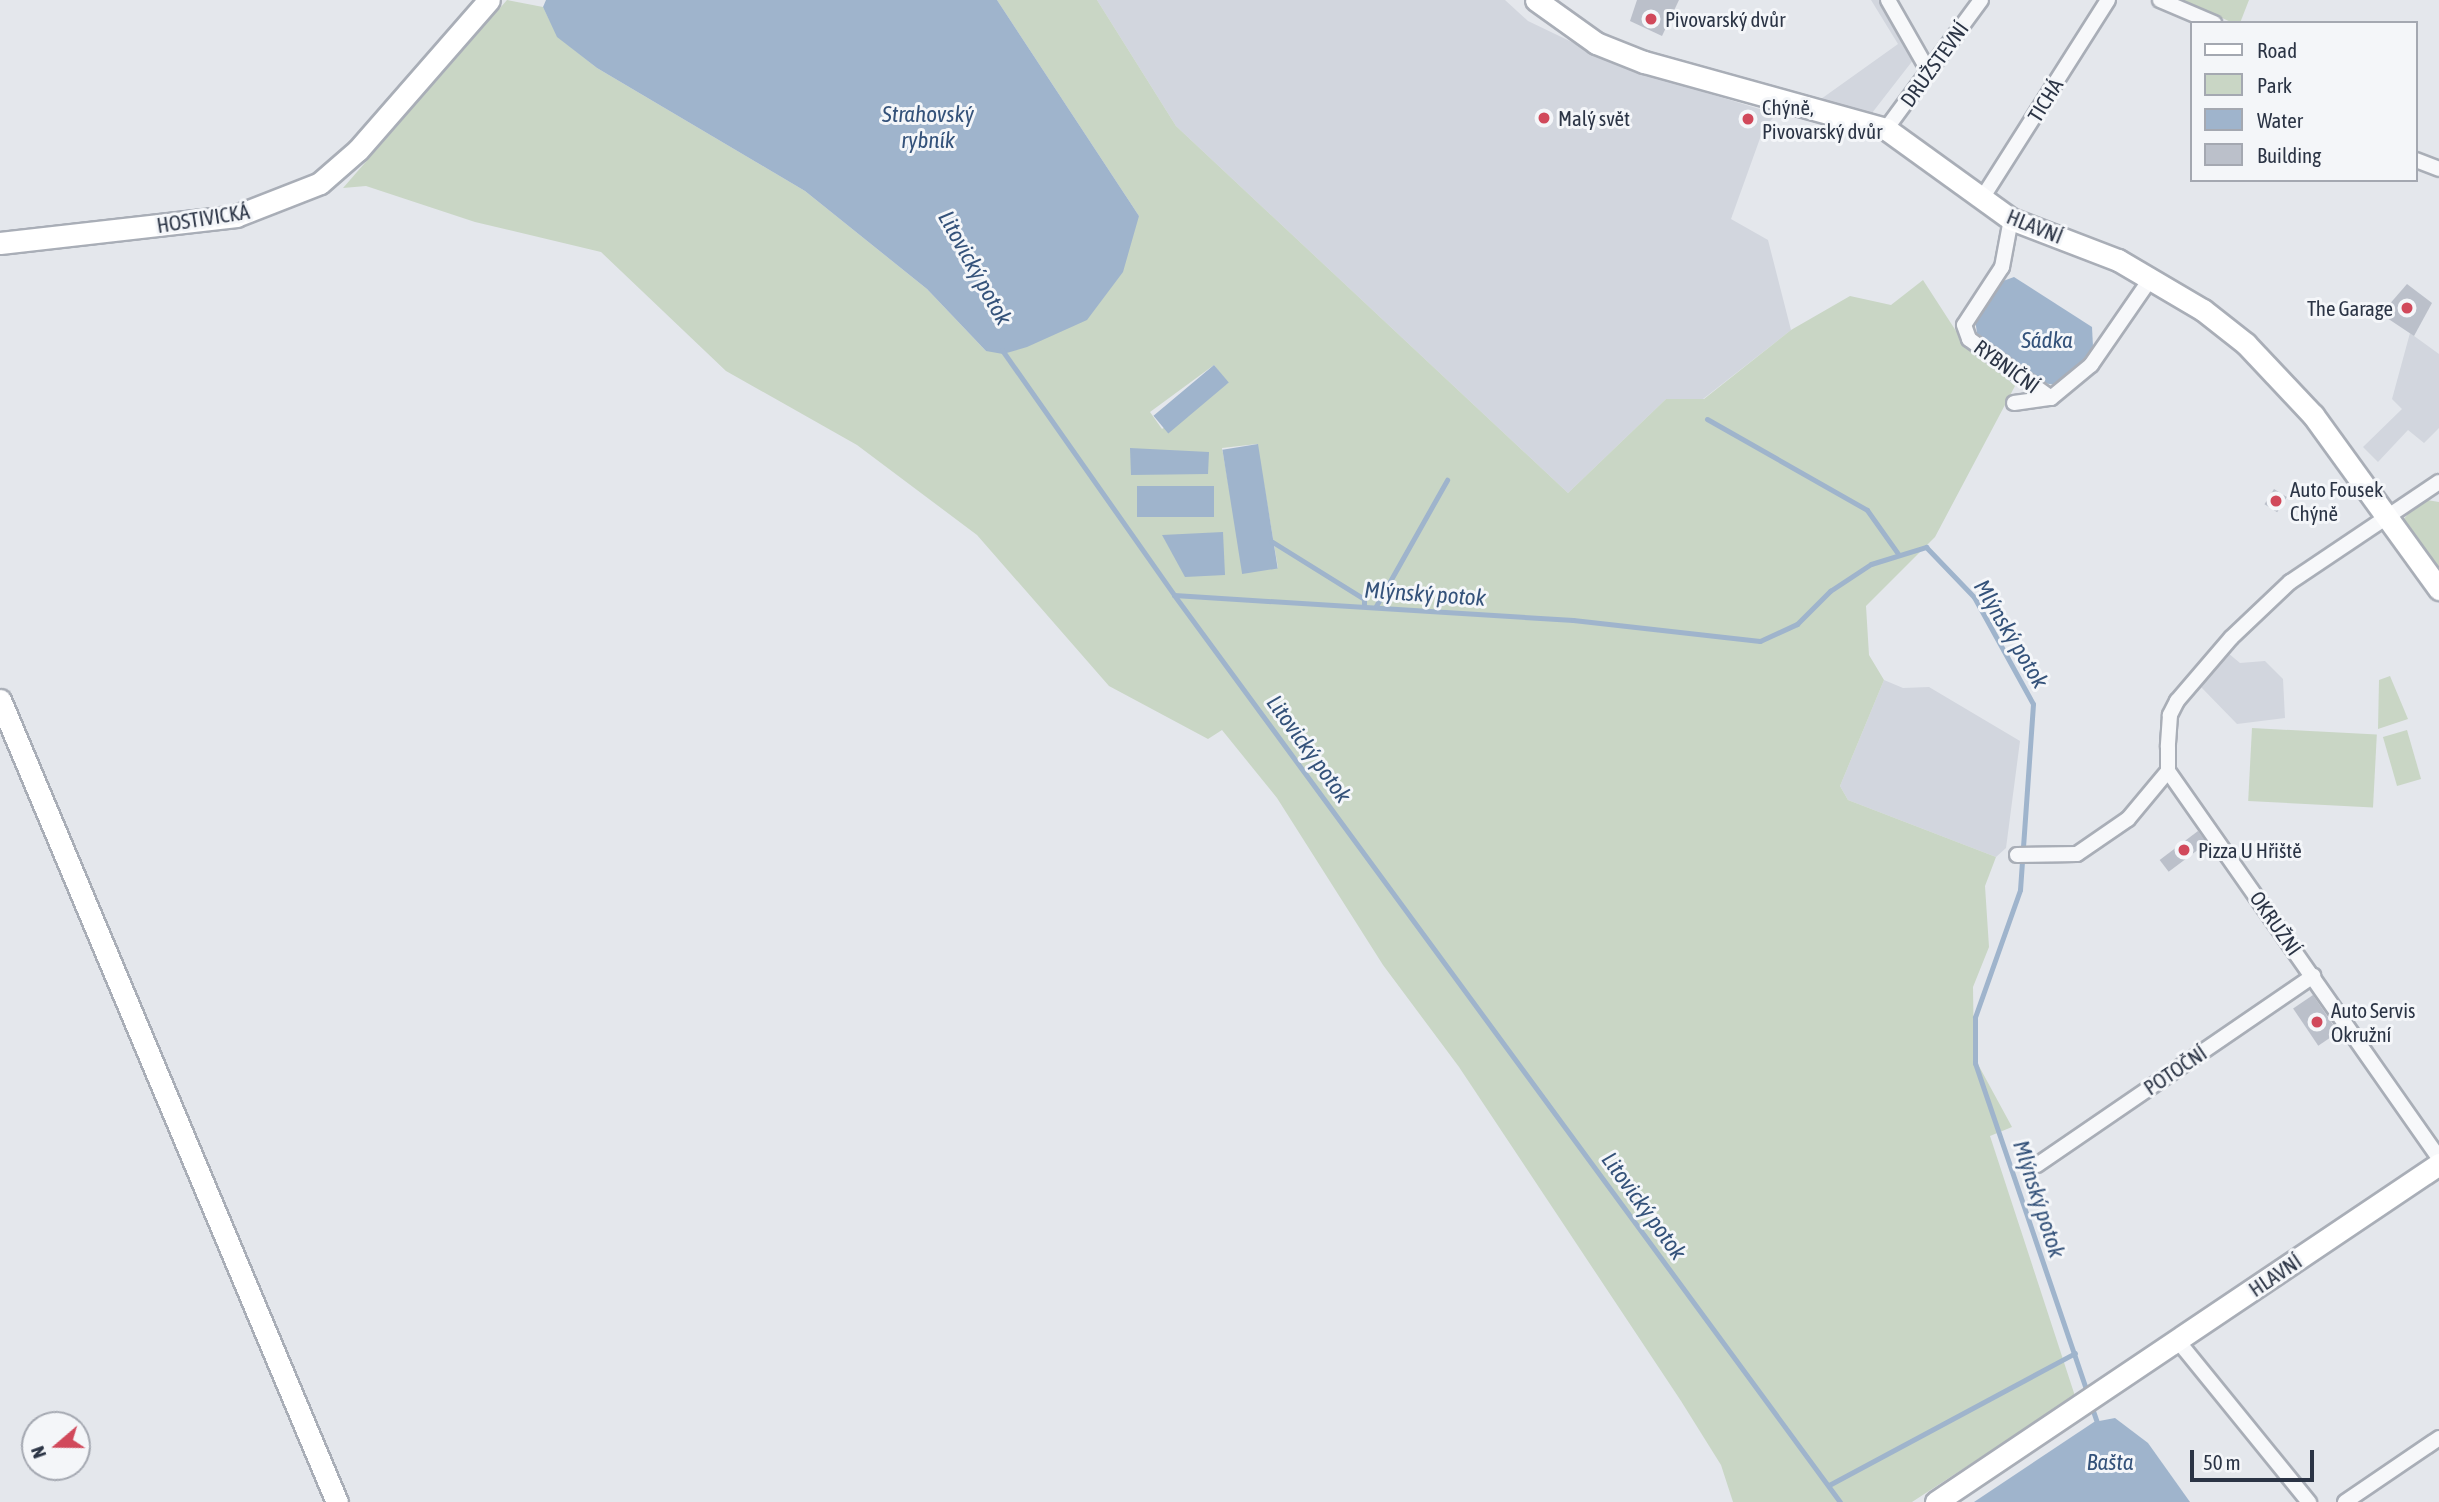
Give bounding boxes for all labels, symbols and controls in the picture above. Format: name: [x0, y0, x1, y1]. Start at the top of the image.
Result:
place label: Pivovarský dvůr: [1665, 6, 1785, 32]
marker: Pivovarský dvůr: [1643, 11, 1659, 27]
street label: DRUŽSTEVNÍ: [1895, 16, 1973, 112]
legend: [2190, 21, 2418, 182]
text: Road: [2257, 38, 2297, 62]
text: Park: [2257, 73, 2292, 97]
street label: TICHÁ: [2022, 74, 2068, 126]
place label: Chýně, Pivovarský dvůr: [1762, 94, 1882, 144]
water label: Strahovský rybník: [882, 100, 974, 154]
place label: Malý svět: [1558, 105, 1630, 131]
text: Water: [2257, 108, 2303, 132]
marker: Malý svět: [1536, 110, 1552, 126]
marker: Chýně, Pivovarský dvůr: [1740, 111, 1756, 127]
text: Building: [2257, 143, 2321, 167]
street label: HOSTIVICKÁ: [155, 198, 251, 238]
street label: HLAVNÍ: [2003, 203, 2067, 249]
water label: Litovický potok: [932, 206, 1018, 330]
place label: The Garage: [2307, 295, 2393, 321]
marker: The Garage: [2399, 300, 2415, 316]
water label: Sádka: [2021, 326, 2073, 354]
street label: RYBNIČNÍ: [1969, 334, 2045, 398]
place label: Auto Fousek Chýně: [2290, 476, 2383, 526]
marker: Auto Fousek Chýně: [2268, 493, 2284, 509]
water label: Mlýnský potok: [1968, 575, 2054, 693]
water label: Mlýnský potok: [1363, 576, 1487, 612]
water label: Litovický potok: [1261, 690, 1357, 808]
place label: Pizza U Hřiště: [2198, 837, 2302, 863]
marker: Pizza U Hřiště: [2176, 842, 2192, 858]
street label: OKRUŽNÍ: [2245, 886, 2307, 960]
place label: Auto Servis Okružní: [2331, 997, 2415, 1047]
marker: Auto Servis Okružní: [2309, 1014, 2325, 1030]
street label: POTOČNÍ: [2139, 1040, 2211, 1100]
water label: Mlýnský potok: [2007, 1137, 2071, 1261]
water label: Litovický potok: [1596, 1147, 1692, 1265]
street label: HLAVNÍ: [2244, 1248, 2306, 1302]
north arrow: [21, 1411, 91, 1481]
scale bar: [2194, 1436, 2318, 1480]
text: N: [26, 1443, 50, 1462]
water label: Bašta: [2087, 1448, 2133, 1476]
text: 50 m: [2203, 1450, 2241, 1474]

